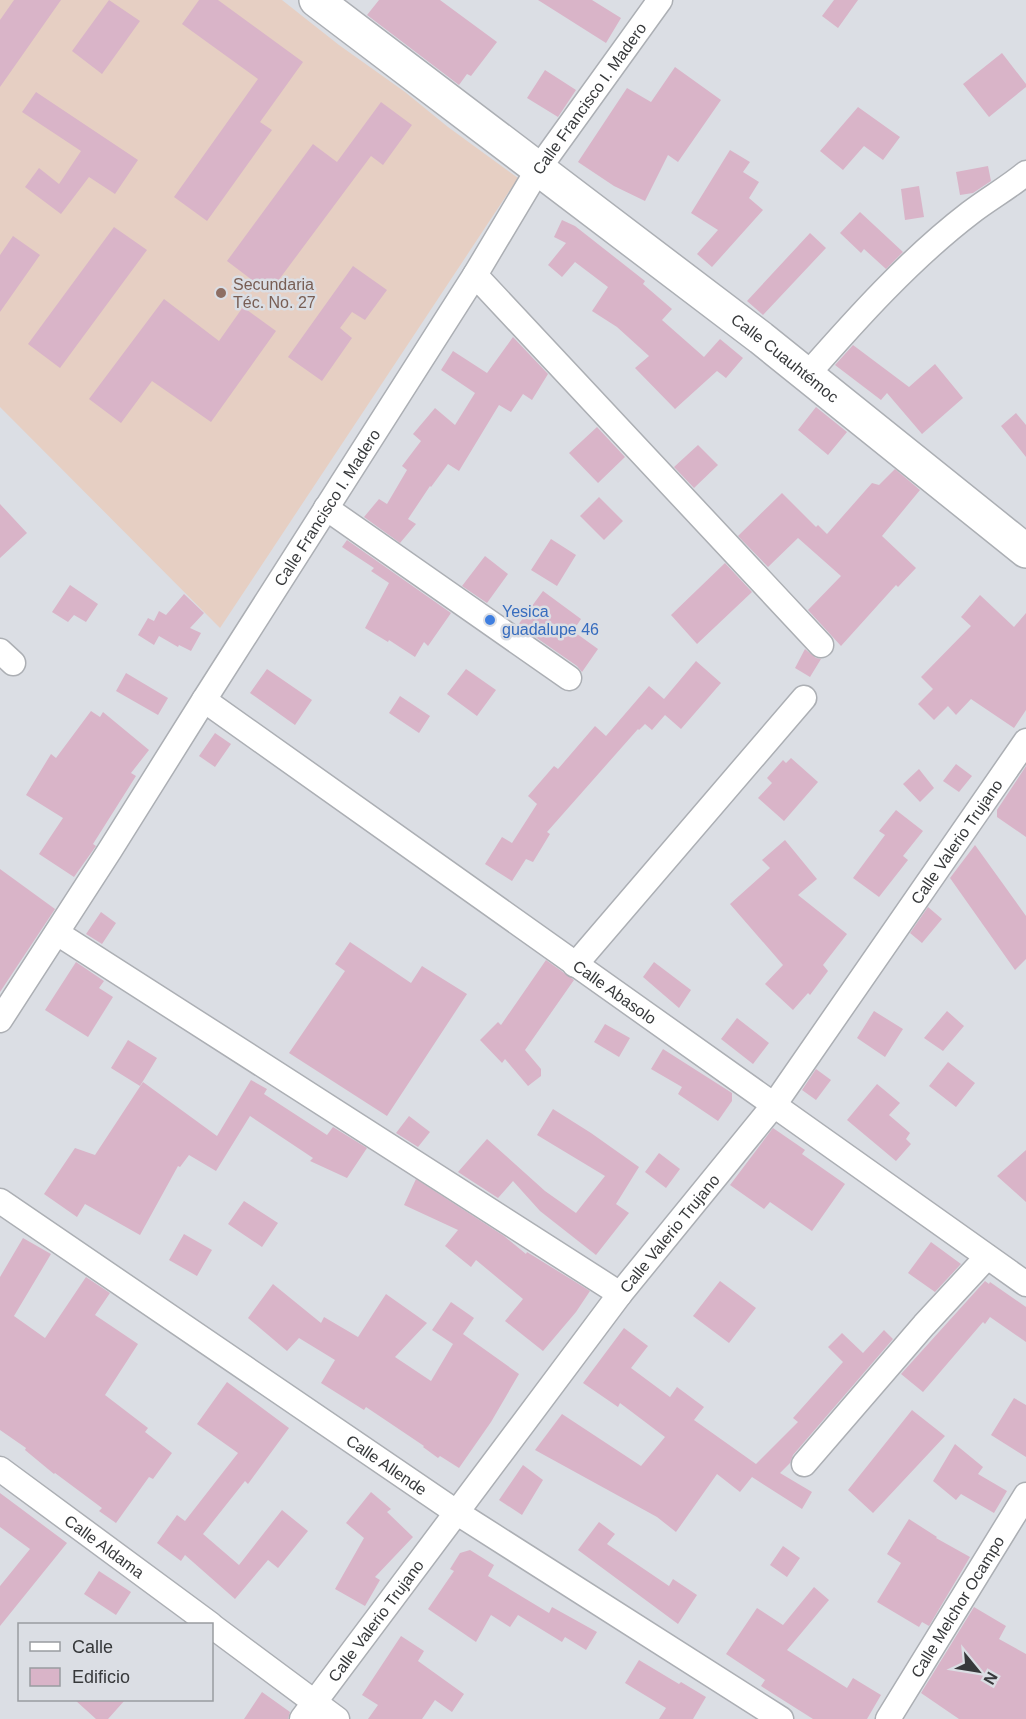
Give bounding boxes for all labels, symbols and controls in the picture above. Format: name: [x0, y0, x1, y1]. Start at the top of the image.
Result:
street label: Calle Francisco I. Madero: [529, 20, 650, 178]
place label: Secundaria Téc. No. 27: [233, 276, 316, 311]
marker: Secundaria Téc. No. 27: [214, 286, 228, 300]
street label: Calle Cuauhtémoc: [728, 311, 842, 406]
street label: Calle Francisco I. Madero: [271, 426, 384, 589]
place label: Yesica guadalupe 46: [502, 603, 599, 638]
marker: Yesica guadalupe 46: [483, 613, 497, 627]
street label: Calle Valerio Trujano: [908, 776, 1006, 907]
street label: Calle Abasolo: [570, 957, 659, 1028]
street label: Calle Valerio Trujano: [617, 1171, 723, 1296]
street label: Calle Allende: [343, 1432, 430, 1499]
street label: Calle Aldama: [61, 1512, 147, 1582]
street label: Calle Melchor Ocampo: [908, 1533, 1008, 1681]
street label: Calle Valerio Trujano: [325, 1557, 427, 1685]
legend: [18, 1623, 213, 1701]
text: Calle: [72, 1637, 113, 1657]
north arrow: [948, 1641, 1008, 1701]
text: Edificio: [72, 1667, 130, 1687]
text: N: [980, 1669, 1001, 1688]

